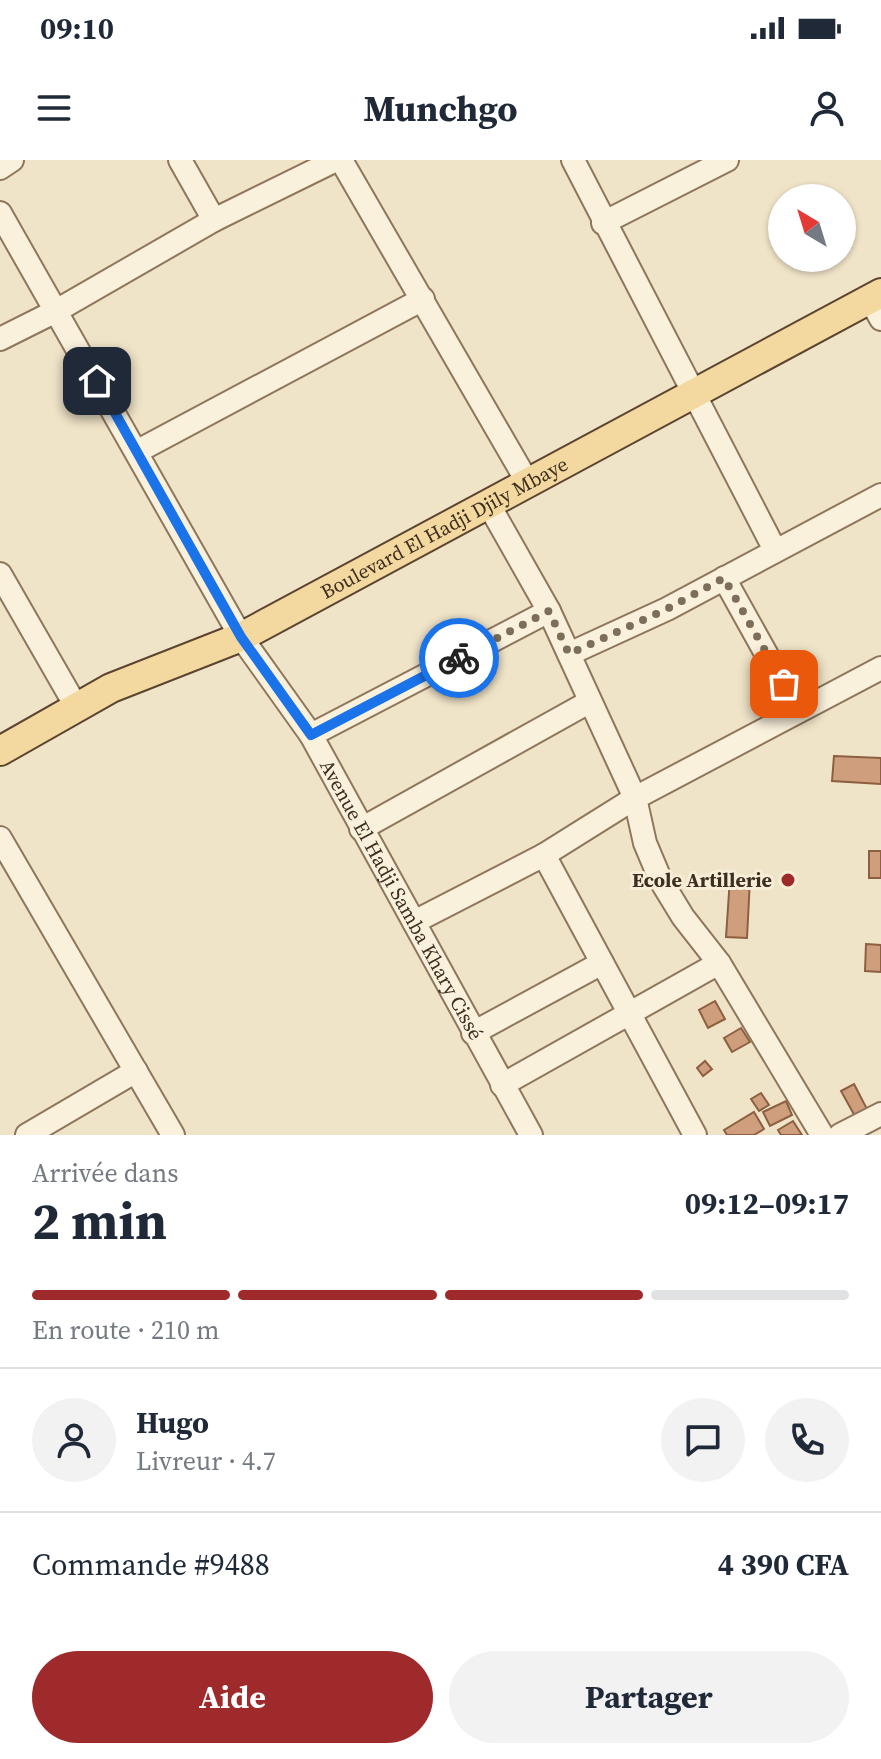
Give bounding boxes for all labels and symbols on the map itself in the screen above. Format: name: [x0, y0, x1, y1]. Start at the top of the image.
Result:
north arrow: [768, 184, 856, 272]
pin: [63, 347, 131, 415]
street label: Boulevard El Hadji Djily Mbaye: [316, 450, 573, 606]
courier: [419, 618, 499, 698]
pin: [750, 650, 818, 718]
street label: Avenue El Hadji Samba Khary Cissé: [313, 754, 490, 1045]
place label: Ecole Artillerie: [632, 866, 772, 894]
marker: Ecole Artillerie: [779, 871, 797, 889]

